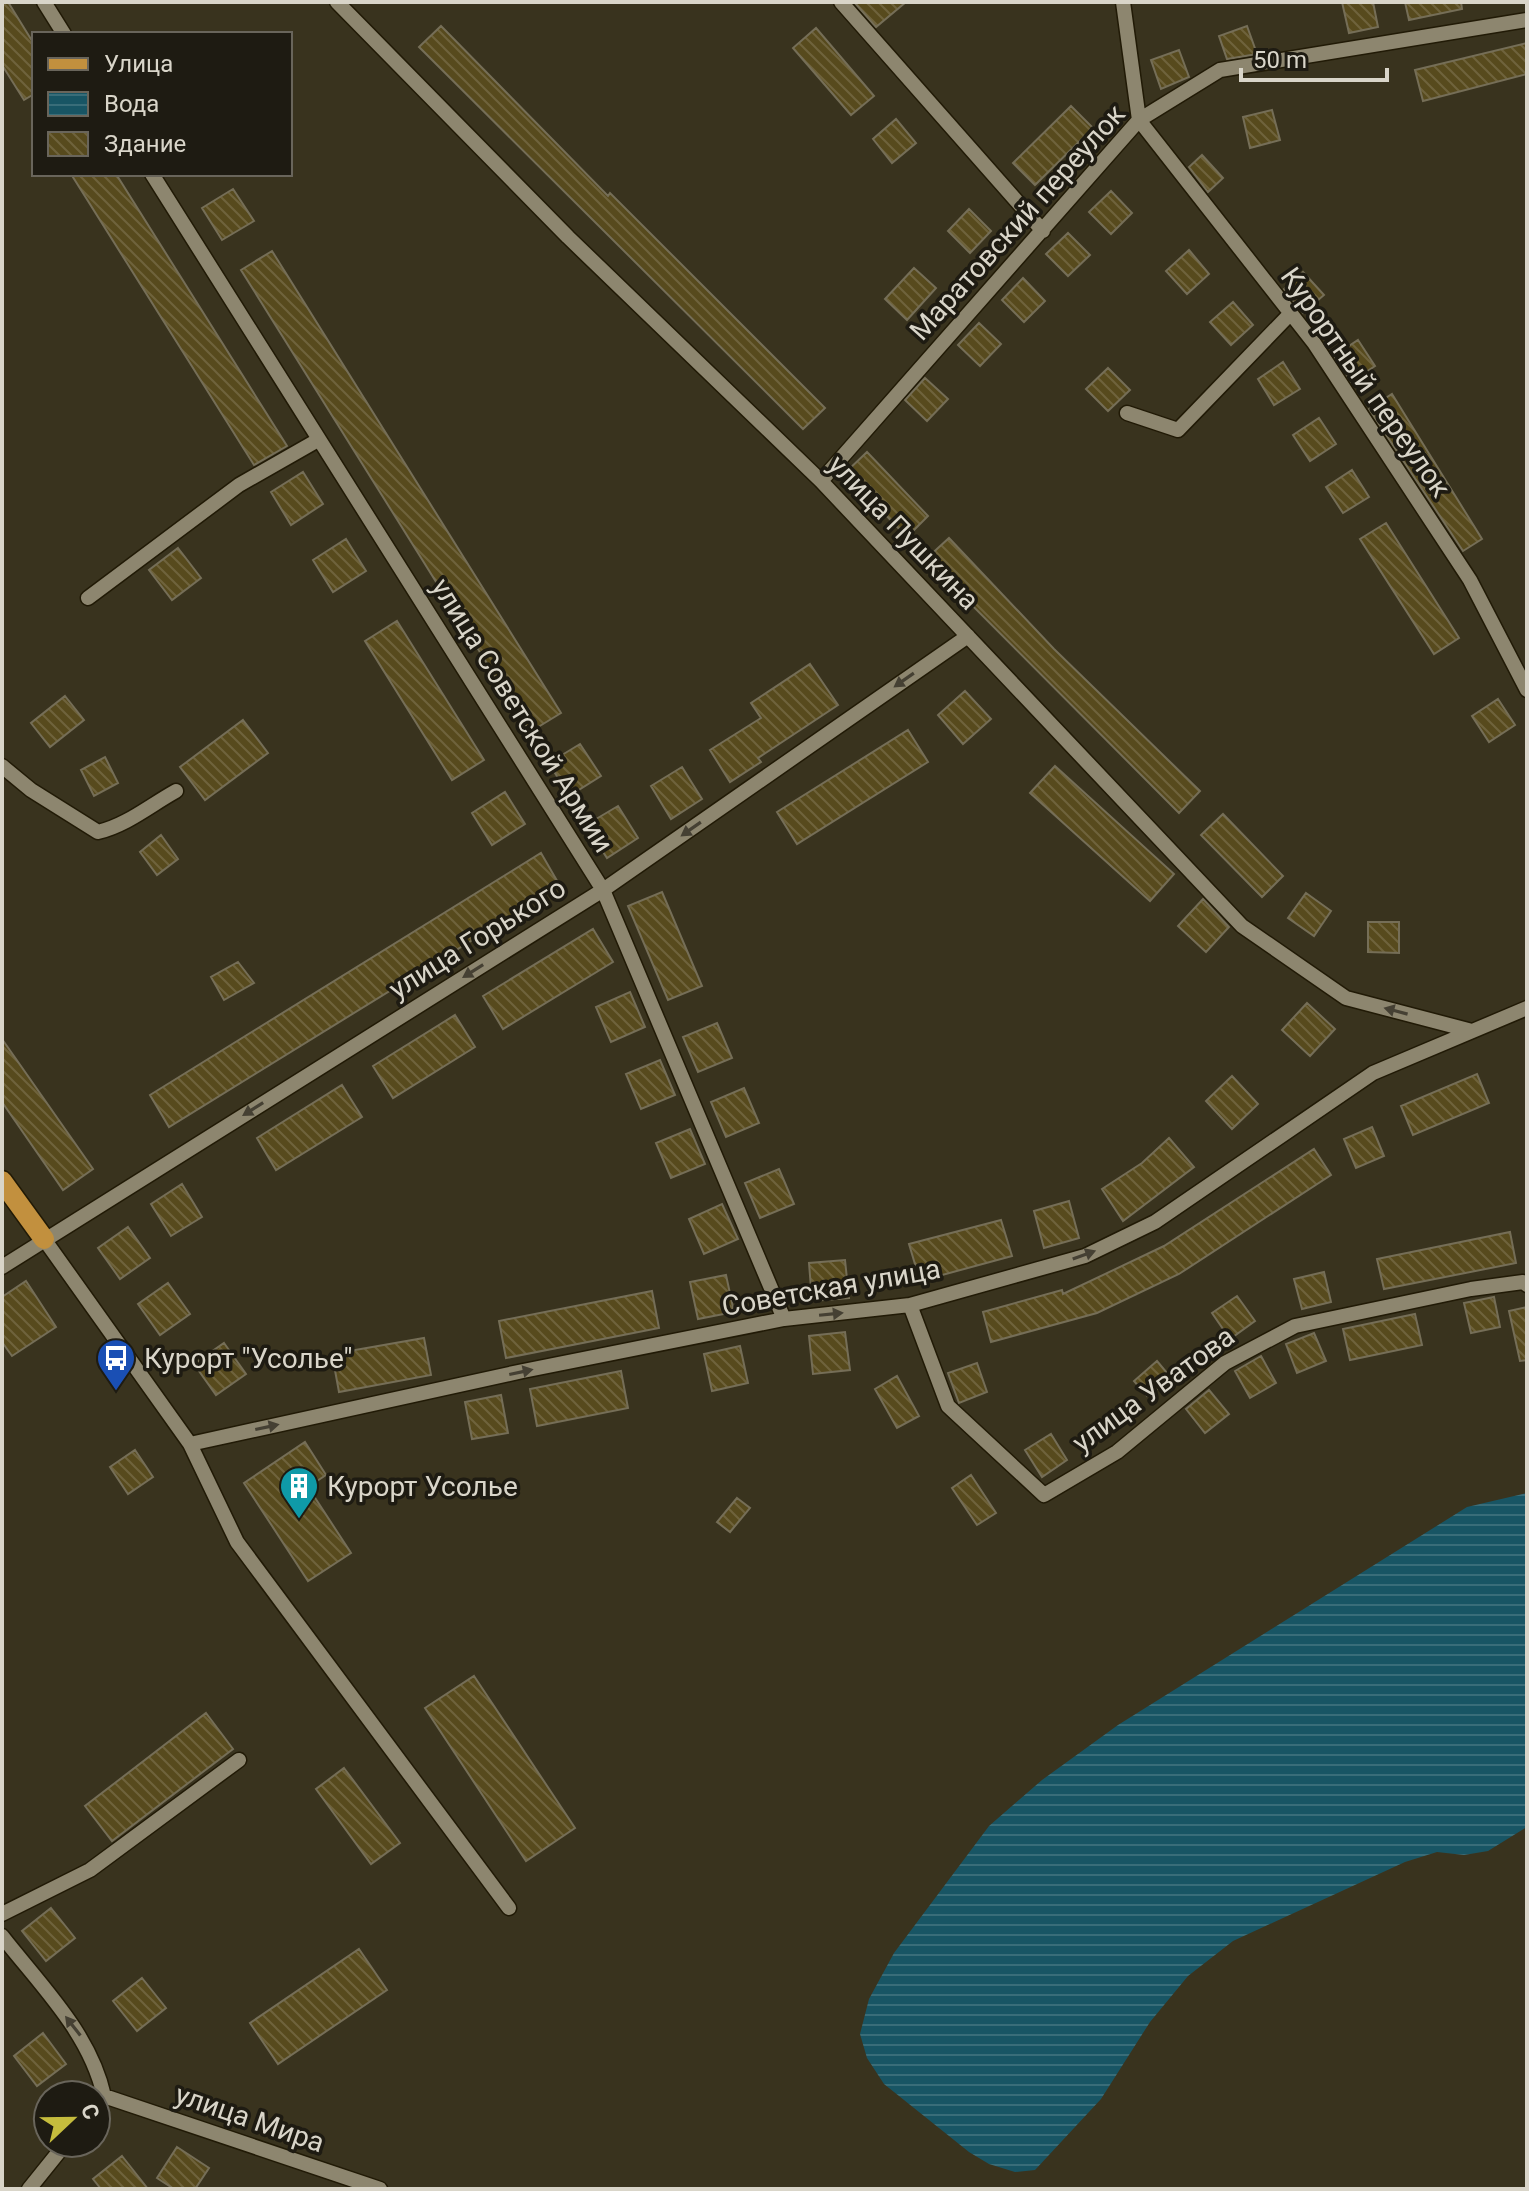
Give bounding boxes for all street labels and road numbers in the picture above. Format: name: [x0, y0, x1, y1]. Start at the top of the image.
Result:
street label: Маратовский переулок: [903, 98, 1132, 347]
street label: Курортный переулок: [1274, 261, 1457, 504]
street label: улица Пушкина: [821, 448, 986, 617]
street label: улица Советской Армии: [425, 572, 620, 858]
street label: улица Горького: [383, 871, 572, 1006]
street label: Советская улица: [719, 1252, 943, 1323]
street label: улица Уватова: [1066, 1320, 1241, 1459]
street label: улица Мира: [171, 2078, 329, 2159]

